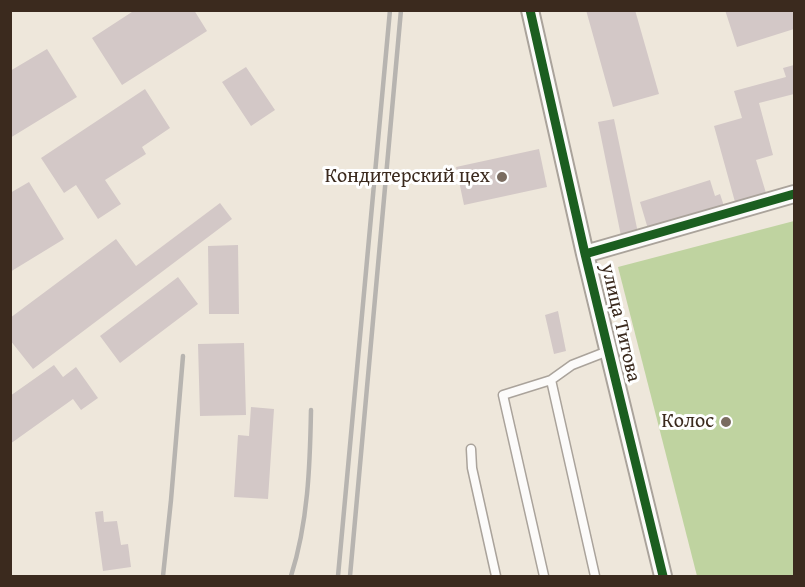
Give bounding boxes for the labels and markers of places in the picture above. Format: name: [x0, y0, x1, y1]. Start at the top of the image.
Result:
place label: Кондитерский цех: [325, 165, 490, 189]
marker: Кондитерский цех: [495, 170, 509, 184]
place label: Колос: [661, 410, 714, 434]
marker: Колос: [719, 415, 733, 429]

